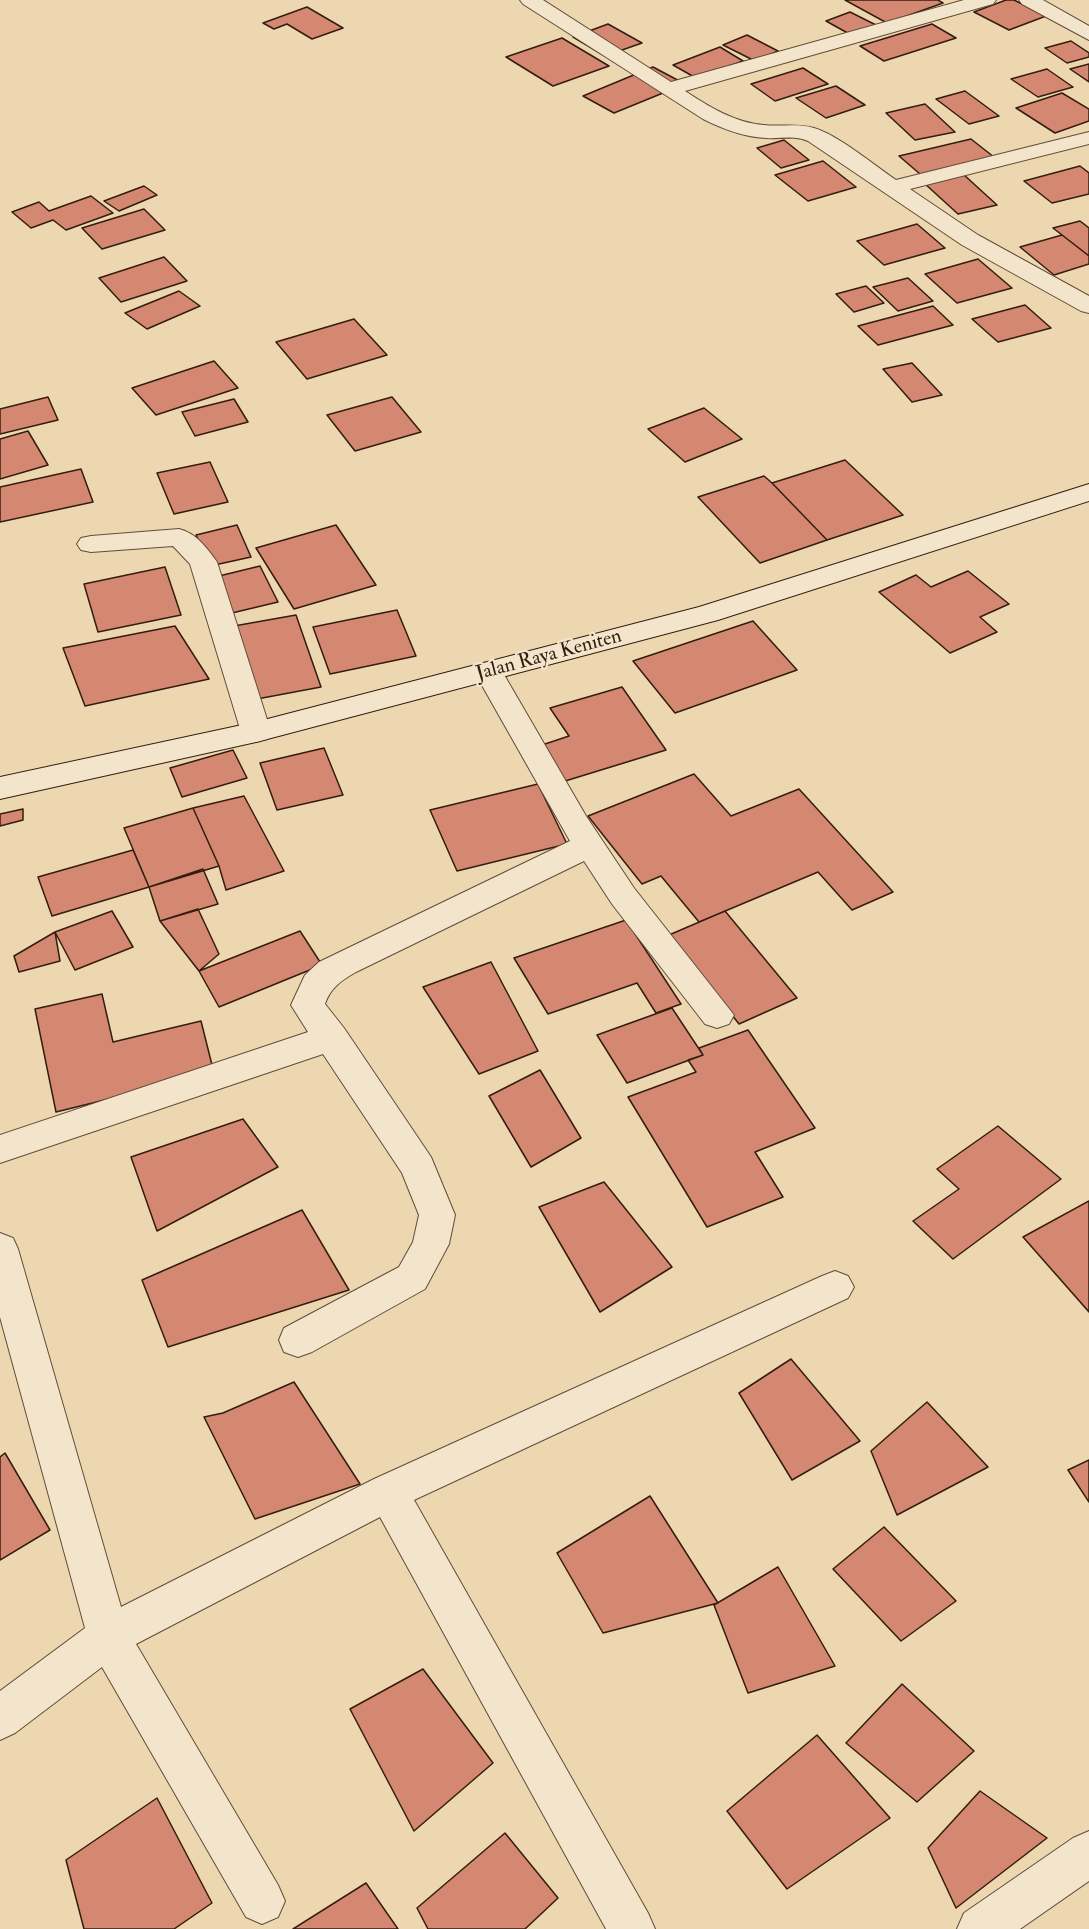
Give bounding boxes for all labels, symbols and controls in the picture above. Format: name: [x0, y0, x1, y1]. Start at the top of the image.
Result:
street label: Jalan Raya Keniten: [473, 625, 625, 687]

